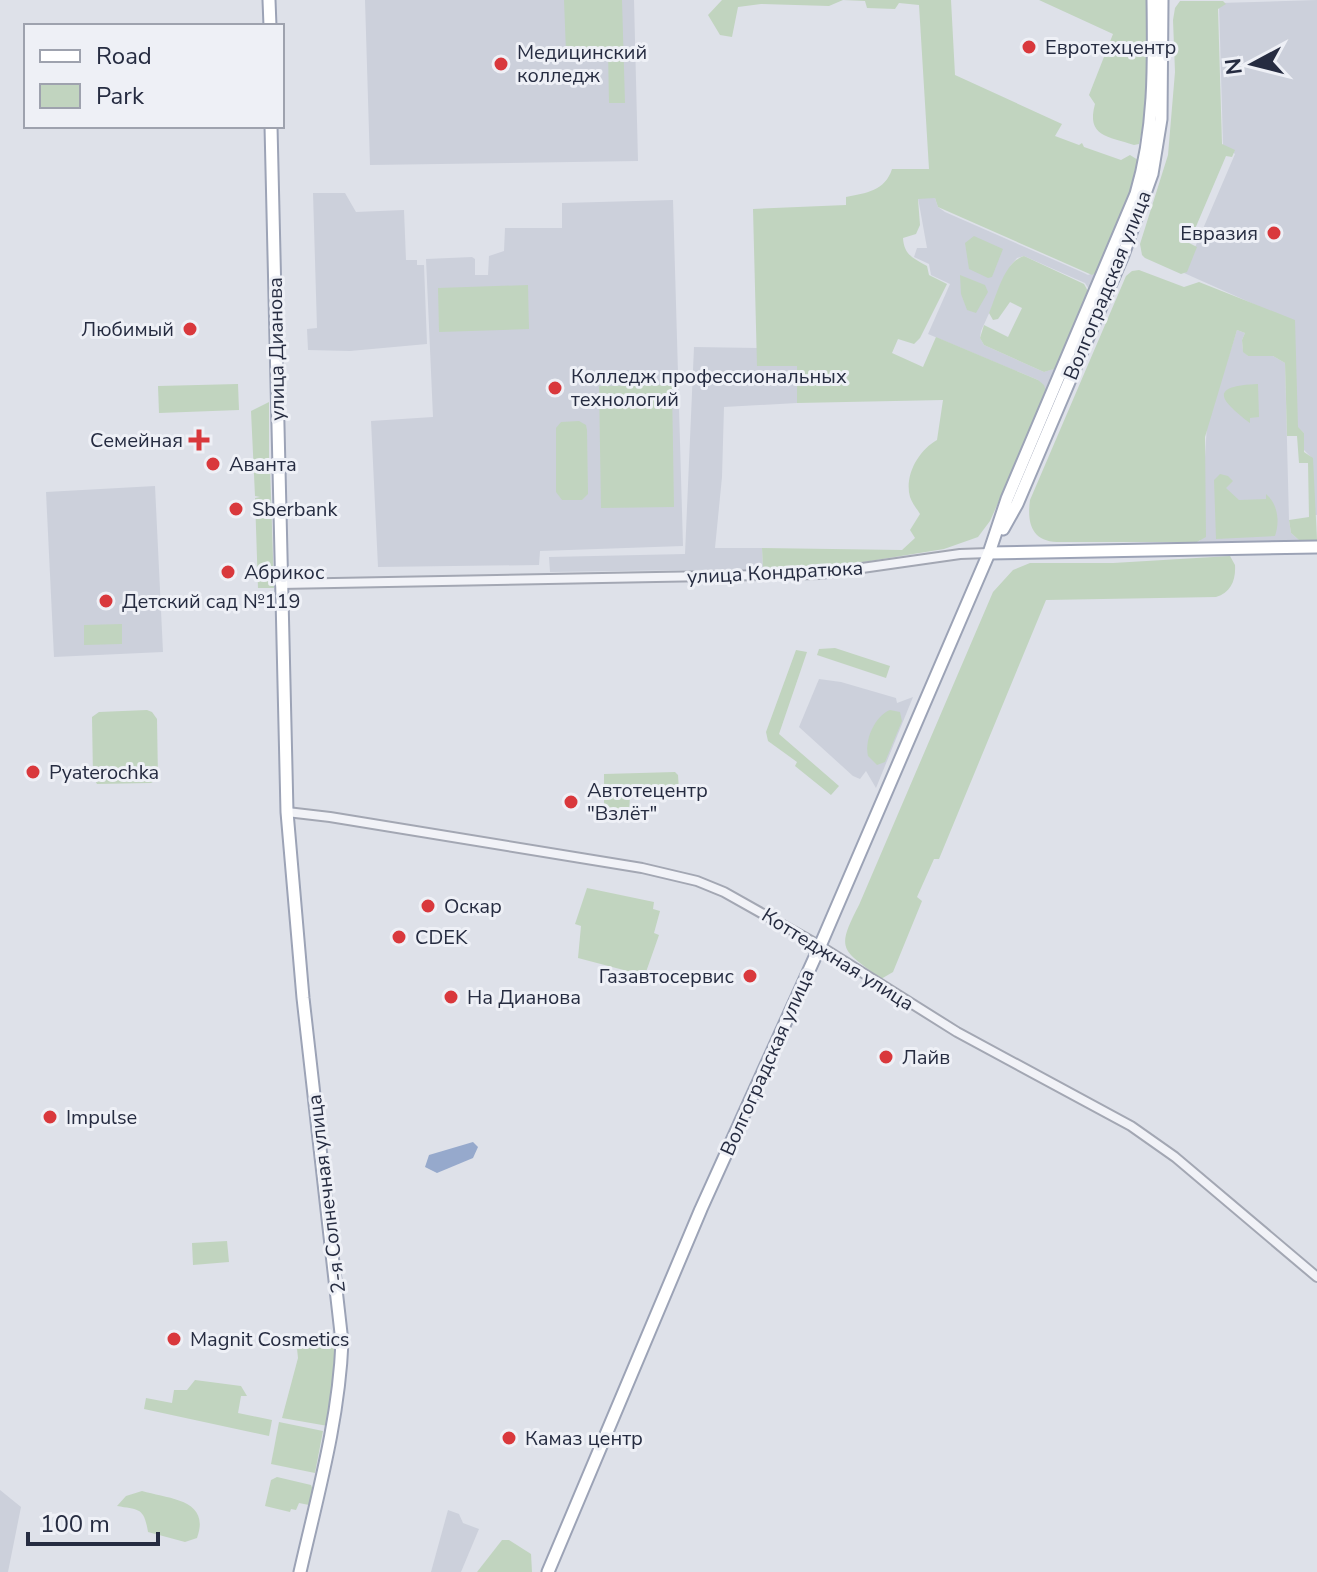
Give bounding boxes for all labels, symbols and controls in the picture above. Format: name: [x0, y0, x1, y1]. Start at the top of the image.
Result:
legend: [24, 24, 284, 128]
north arrow: [1213, 24, 1293, 104]
place label: Евротехцентр: [1045, 34, 1176, 61]
marker: Евротехцентр: [1020, 38, 1038, 56]
place label: Медицинский колледж: [517, 39, 647, 89]
text: Road: [96, 40, 152, 72]
marker: Медицинский колледж: [492, 55, 510, 73]
text: N: [1218, 56, 1250, 76]
text: Park: [96, 80, 145, 112]
street label: Волгоградская улица: [1057, 187, 1158, 384]
place label: Евразия: [1180, 220, 1258, 247]
marker: Евразия: [1265, 224, 1283, 242]
street label: улица Дианова: [262, 277, 291, 421]
place label: Любимый: [81, 316, 174, 343]
marker: Любимый: [181, 320, 199, 338]
place label: Колледж профессиональных технологий: [571, 363, 847, 413]
marker: Колледж профессиональных технологий: [546, 379, 564, 397]
place label: Семейная: [90, 427, 183, 454]
marker: Семейная: [190, 431, 208, 449]
place label: Аванта: [229, 451, 297, 478]
marker: Аванта: [204, 455, 222, 473]
place label: Sberbank: [252, 496, 338, 523]
marker: Sberbank: [227, 500, 245, 518]
street label: улица Кондратюка: [686, 554, 864, 591]
place label: Абрикос: [244, 559, 324, 586]
marker: Абрикос: [219, 563, 237, 581]
place label: Детский сад №119: [122, 588, 301, 615]
marker: Детский сад №119: [97, 592, 115, 610]
place label: Pyaterochka: [49, 759, 159, 786]
marker: Pyaterochka: [24, 763, 42, 781]
place label: Автотецентр "Взлёт": [587, 777, 708, 827]
marker: Автотецентр "Взлёт": [562, 793, 580, 811]
place label: Оскар: [444, 893, 502, 920]
marker: Оскар: [419, 897, 437, 915]
street label: Коттеджная улица: [757, 902, 919, 1017]
place label: CDEK: [415, 924, 468, 951]
marker: CDEK: [390, 928, 408, 946]
place label: Газавтосервис: [599, 963, 734, 990]
street label: Волгоградская улица: [714, 965, 821, 1160]
marker: Газавтосервис: [741, 967, 759, 985]
place label: На Дианова: [467, 984, 581, 1011]
marker: На Дианова: [442, 988, 460, 1006]
place label: Лайв: [902, 1044, 950, 1071]
marker: Лайв: [877, 1048, 895, 1066]
street label: 2-я Солнечная улица: [301, 1093, 352, 1295]
place label: Impulse: [66, 1104, 137, 1131]
marker: Impulse: [41, 1108, 59, 1126]
place label: Magnit Cosmetics: [190, 1326, 349, 1353]
marker: Magnit Cosmetics: [165, 1330, 183, 1348]
place label: Камаз центр: [525, 1425, 643, 1452]
marker: Камаз центр: [500, 1429, 518, 1447]
scale bar: [28, 1496, 158, 1546]
text: 100 m: [40, 1508, 110, 1540]

